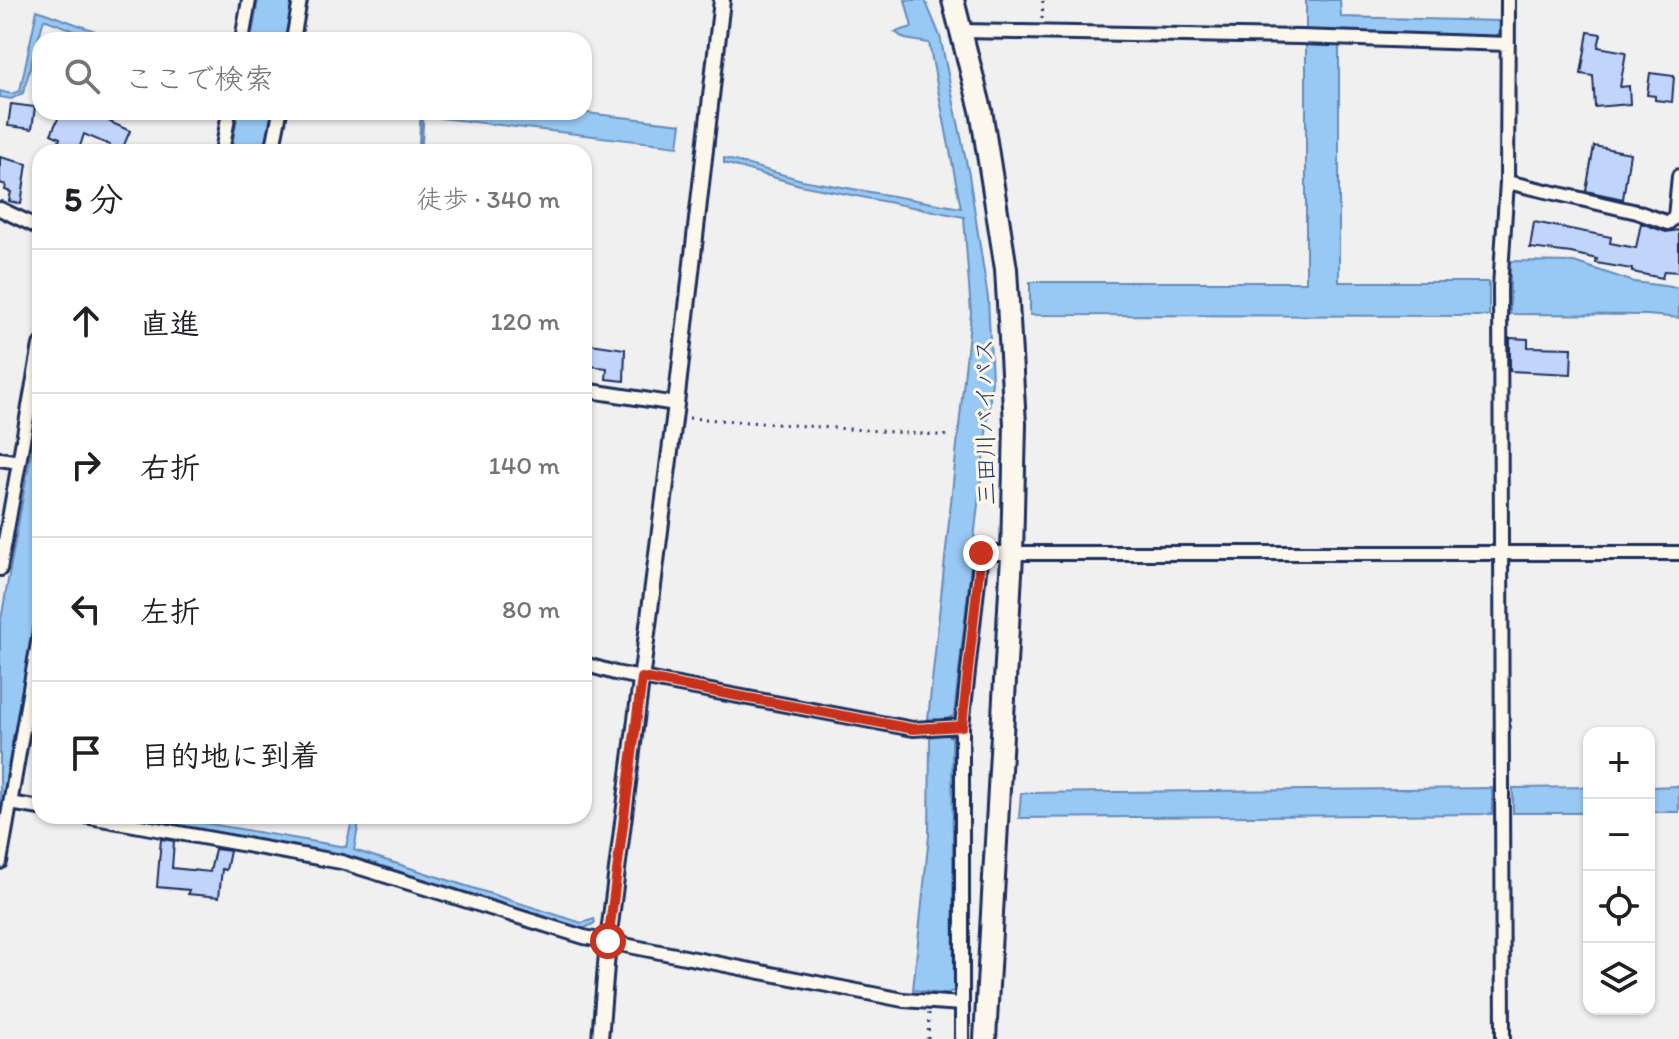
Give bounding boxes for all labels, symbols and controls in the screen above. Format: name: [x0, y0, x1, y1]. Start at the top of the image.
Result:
search box: [32, 32, 592, 120]
icon: search: [60, 54, 104, 98]
text: ここで検索: [124, 60, 274, 97]
text: 5 分: [64, 179, 124, 220]
text: 徒歩 · 340 m: [417, 183, 560, 215]
icon: ahead: [64, 299, 108, 343]
text: 直進: [140, 305, 200, 342]
text: 120 m: [491, 305, 560, 337]
street label: 三田川バイパス: [969, 338, 1001, 506]
icon: right: [64, 443, 108, 487]
text: 右折: [140, 449, 200, 486]
text: 140 m: [489, 449, 560, 481]
route end: [963, 535, 999, 571]
icon: left: [64, 587, 108, 631]
text: 左折: [140, 593, 200, 630]
text: 80 m: [502, 593, 560, 625]
map controls: [1583, 727, 1655, 1015]
button: +: [1583, 727, 1655, 799]
icon: arrive: [64, 731, 108, 775]
text: 目的地に到着: [140, 737, 320, 774]
button: −: [1583, 799, 1655, 871]
button: locate: [1583, 871, 1655, 943]
route start: [590, 923, 626, 959]
button: layers: [1583, 943, 1655, 1015]

